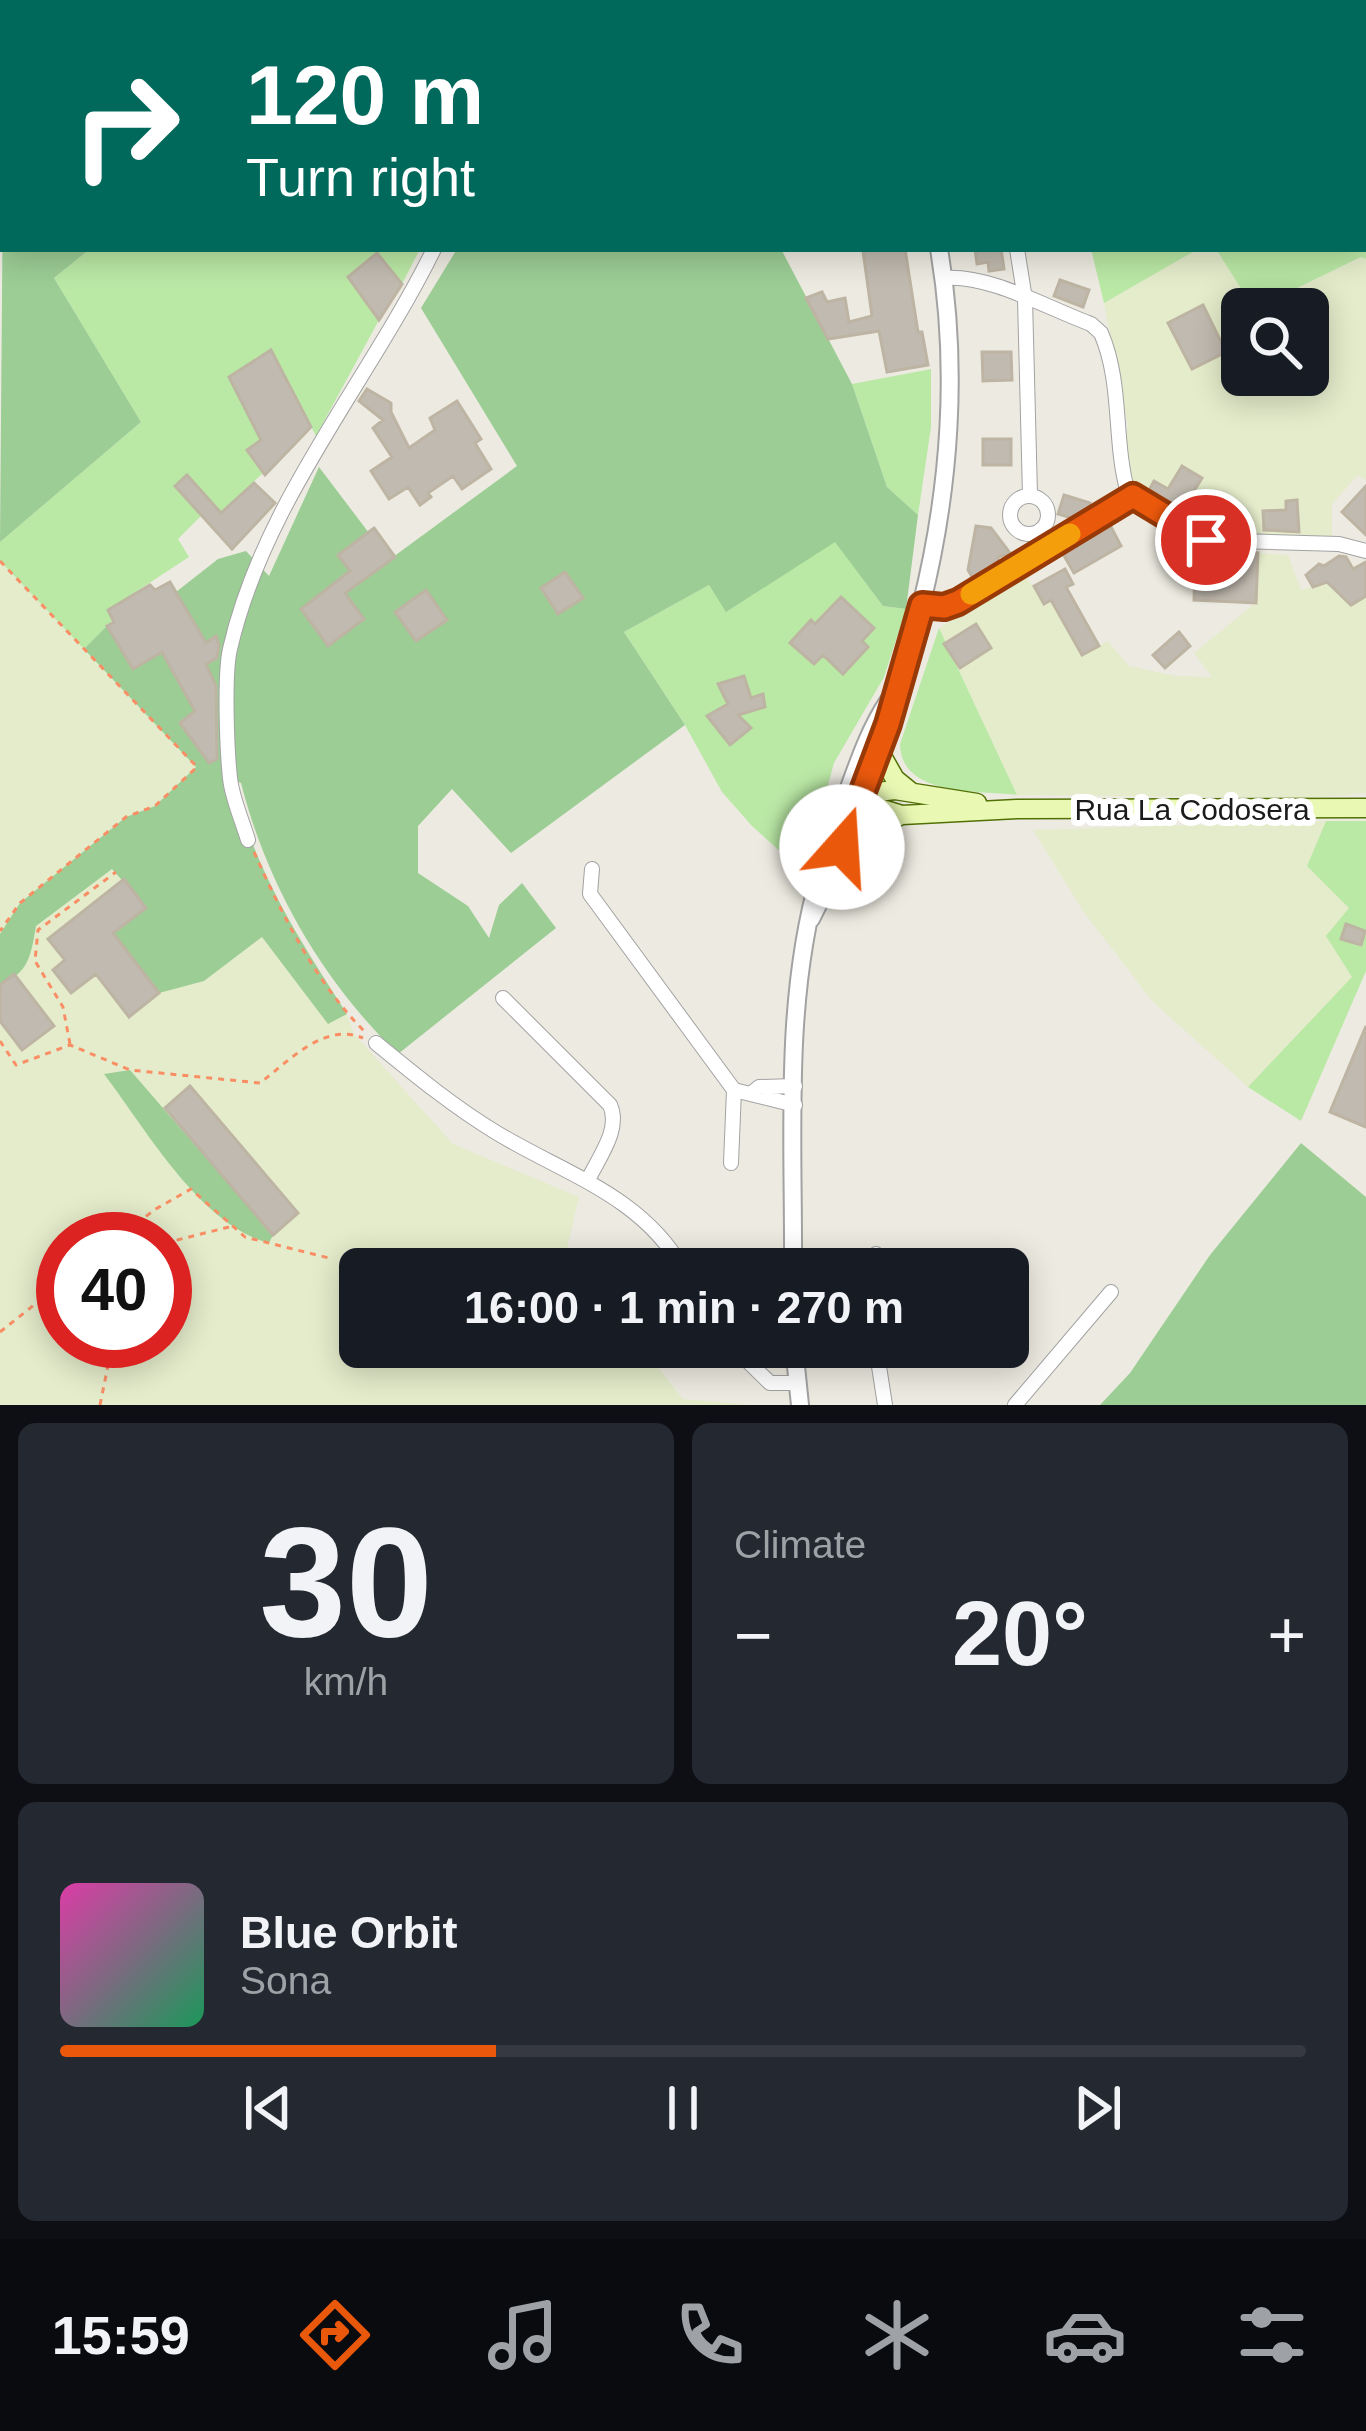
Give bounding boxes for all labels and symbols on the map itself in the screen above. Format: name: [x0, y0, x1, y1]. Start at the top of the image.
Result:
pin: [1155, 489, 1257, 591]
position arrow: [779, 784, 905, 910]
street label: Rua La Codosera: [1074, 793, 1310, 826]
speed limit sign: 40: [36, 1212, 192, 1368]

